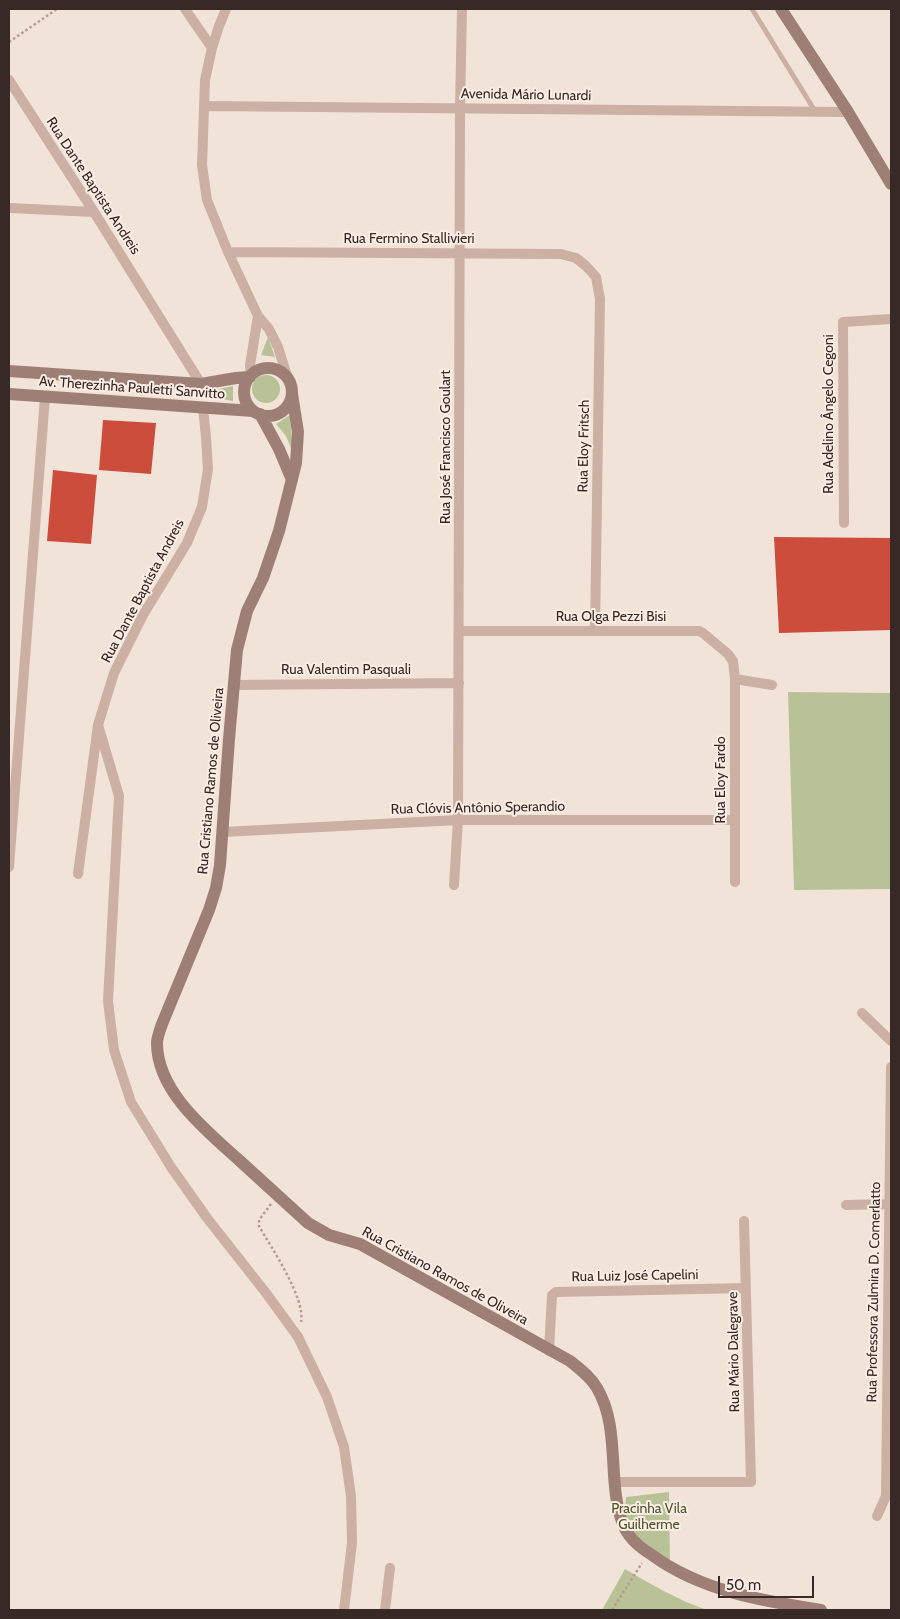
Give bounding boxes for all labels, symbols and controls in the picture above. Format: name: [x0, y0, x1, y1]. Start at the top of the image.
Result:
street label: Avenida Mário Lunardi: [461, 85, 591, 105]
street label: Rua Dante Baptista Andreis: [42, 114, 144, 258]
street label: Rua Fermino Stallivieri: [343, 231, 475, 247]
street label: Rua Adelino Ângelo Cegoni: [821, 334, 837, 494]
street label: Rua José Francisco Goulart: [438, 370, 454, 524]
street label: Av. Therezinha Pauletti Sanvitto: [38, 373, 226, 403]
street label: Rua Eloy Fritsch: [575, 399, 593, 493]
street label: Rua Dante Baptista Andreis: [98, 516, 188, 666]
street label: Rua Olga Pezzi Bisi: [556, 609, 666, 625]
street label: Rua Valentim Pasquali: [281, 662, 411, 678]
street label: Rua Cristiano Ramos de Oliveira: [194, 687, 228, 875]
street label: Rua Eloy Fardo: [713, 736, 729, 824]
street label: Rua Clóvis Antônio Sperandio: [391, 798, 565, 818]
street label: Rua Professora Zulmira D. Comerlatto: [864, 1182, 884, 1402]
street label: Rua Cristiano Ramos de Oliveira: [359, 1223, 531, 1329]
street label: Rua Luiz José Capelini: [571, 1266, 699, 1286]
street label: Rua Mário Dalegrave: [725, 1292, 743, 1412]
park label: Pracinha Vila Guilherme: [611, 1501, 687, 1534]
scale bar: [720, 1566, 816, 1598]
text: 50 m: [726, 1576, 761, 1594]

